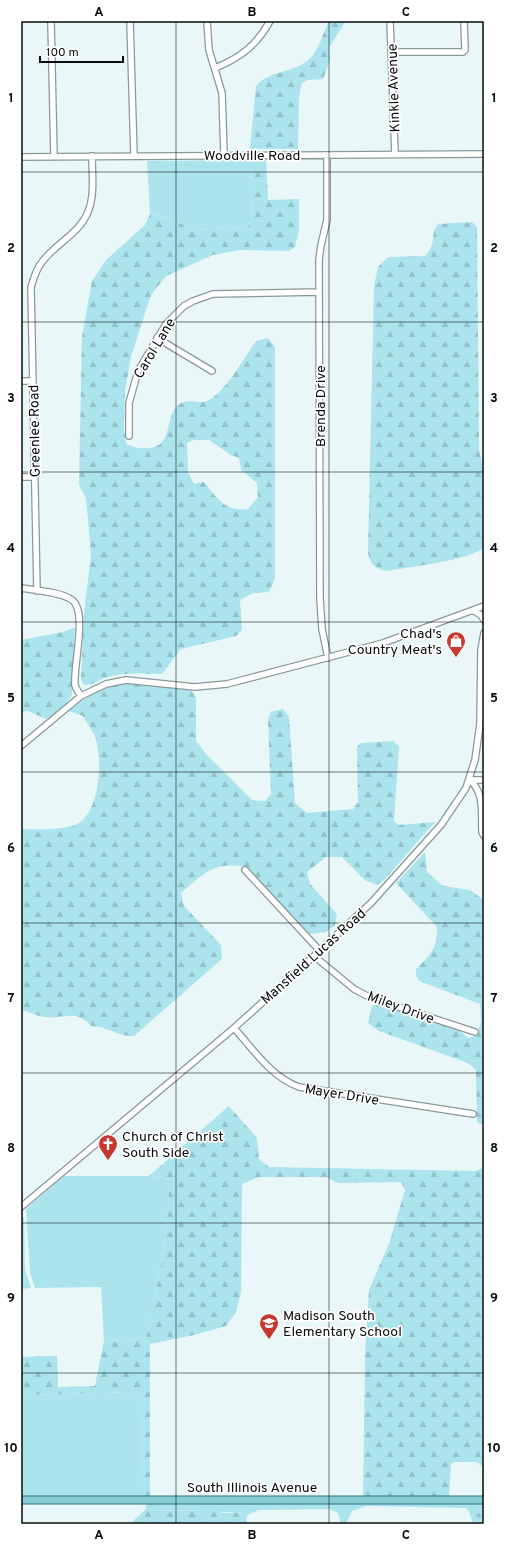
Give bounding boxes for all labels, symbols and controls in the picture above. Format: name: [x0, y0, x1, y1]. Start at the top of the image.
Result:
text: A: [94, 5, 104, 21]
text: B: [248, 5, 257, 21]
text: C: [402, 5, 410, 21]
scale bar: [40, 38, 123, 64]
street label: Kinkle Avenue: [384, 43, 405, 133]
text: 100 m: [46, 45, 79, 61]
text: 1: [8, 91, 14, 107]
text: 1: [491, 91, 497, 107]
street label: Woodville Road: [204, 148, 300, 165]
text: 2: [7, 241, 15, 257]
text: 2: [490, 241, 498, 257]
street label: Carol Lane: [131, 315, 180, 382]
street label: Brenda Drive: [313, 365, 330, 447]
street label: Greenlee Road: [26, 384, 45, 477]
text: 3: [7, 391, 15, 407]
text: 3: [490, 391, 498, 407]
text: 4: [7, 541, 15, 557]
text: 4: [490, 541, 498, 557]
place label: Chad's Country Meat's: [348, 626, 442, 659]
shop icon: Chad's Country Meat's: [445, 630, 467, 658]
text: 5: [7, 691, 15, 707]
text: 5: [490, 691, 498, 707]
text: 6: [7, 841, 15, 857]
text: 6: [490, 841, 498, 857]
street label: Mansfield Lucas Road: [258, 905, 370, 1009]
street label: Miley Drive: [365, 989, 436, 1028]
text: 7: [8, 991, 15, 1007]
text: 7: [491, 991, 498, 1007]
street label: Mayer Drive: [303, 1081, 380, 1110]
place label: Church of Christ South Side: [122, 1129, 224, 1162]
church icon: Church of Christ South Side: [97, 1133, 119, 1161]
text: 8: [7, 1141, 15, 1157]
text: 8: [490, 1141, 498, 1157]
text: 9: [7, 1291, 15, 1307]
text: 9: [490, 1291, 498, 1307]
place label: Madison South Elementary School: [283, 1308, 402, 1341]
school or university icon: Madison South Elementary School: [258, 1312, 280, 1340]
text: 10: [4, 1441, 18, 1457]
text: 10: [487, 1441, 501, 1457]
street label: South Illinois Avenue: [187, 1480, 317, 1497]
text: A: [94, 1528, 104, 1544]
text: B: [248, 1528, 257, 1544]
text: C: [402, 1528, 410, 1544]

